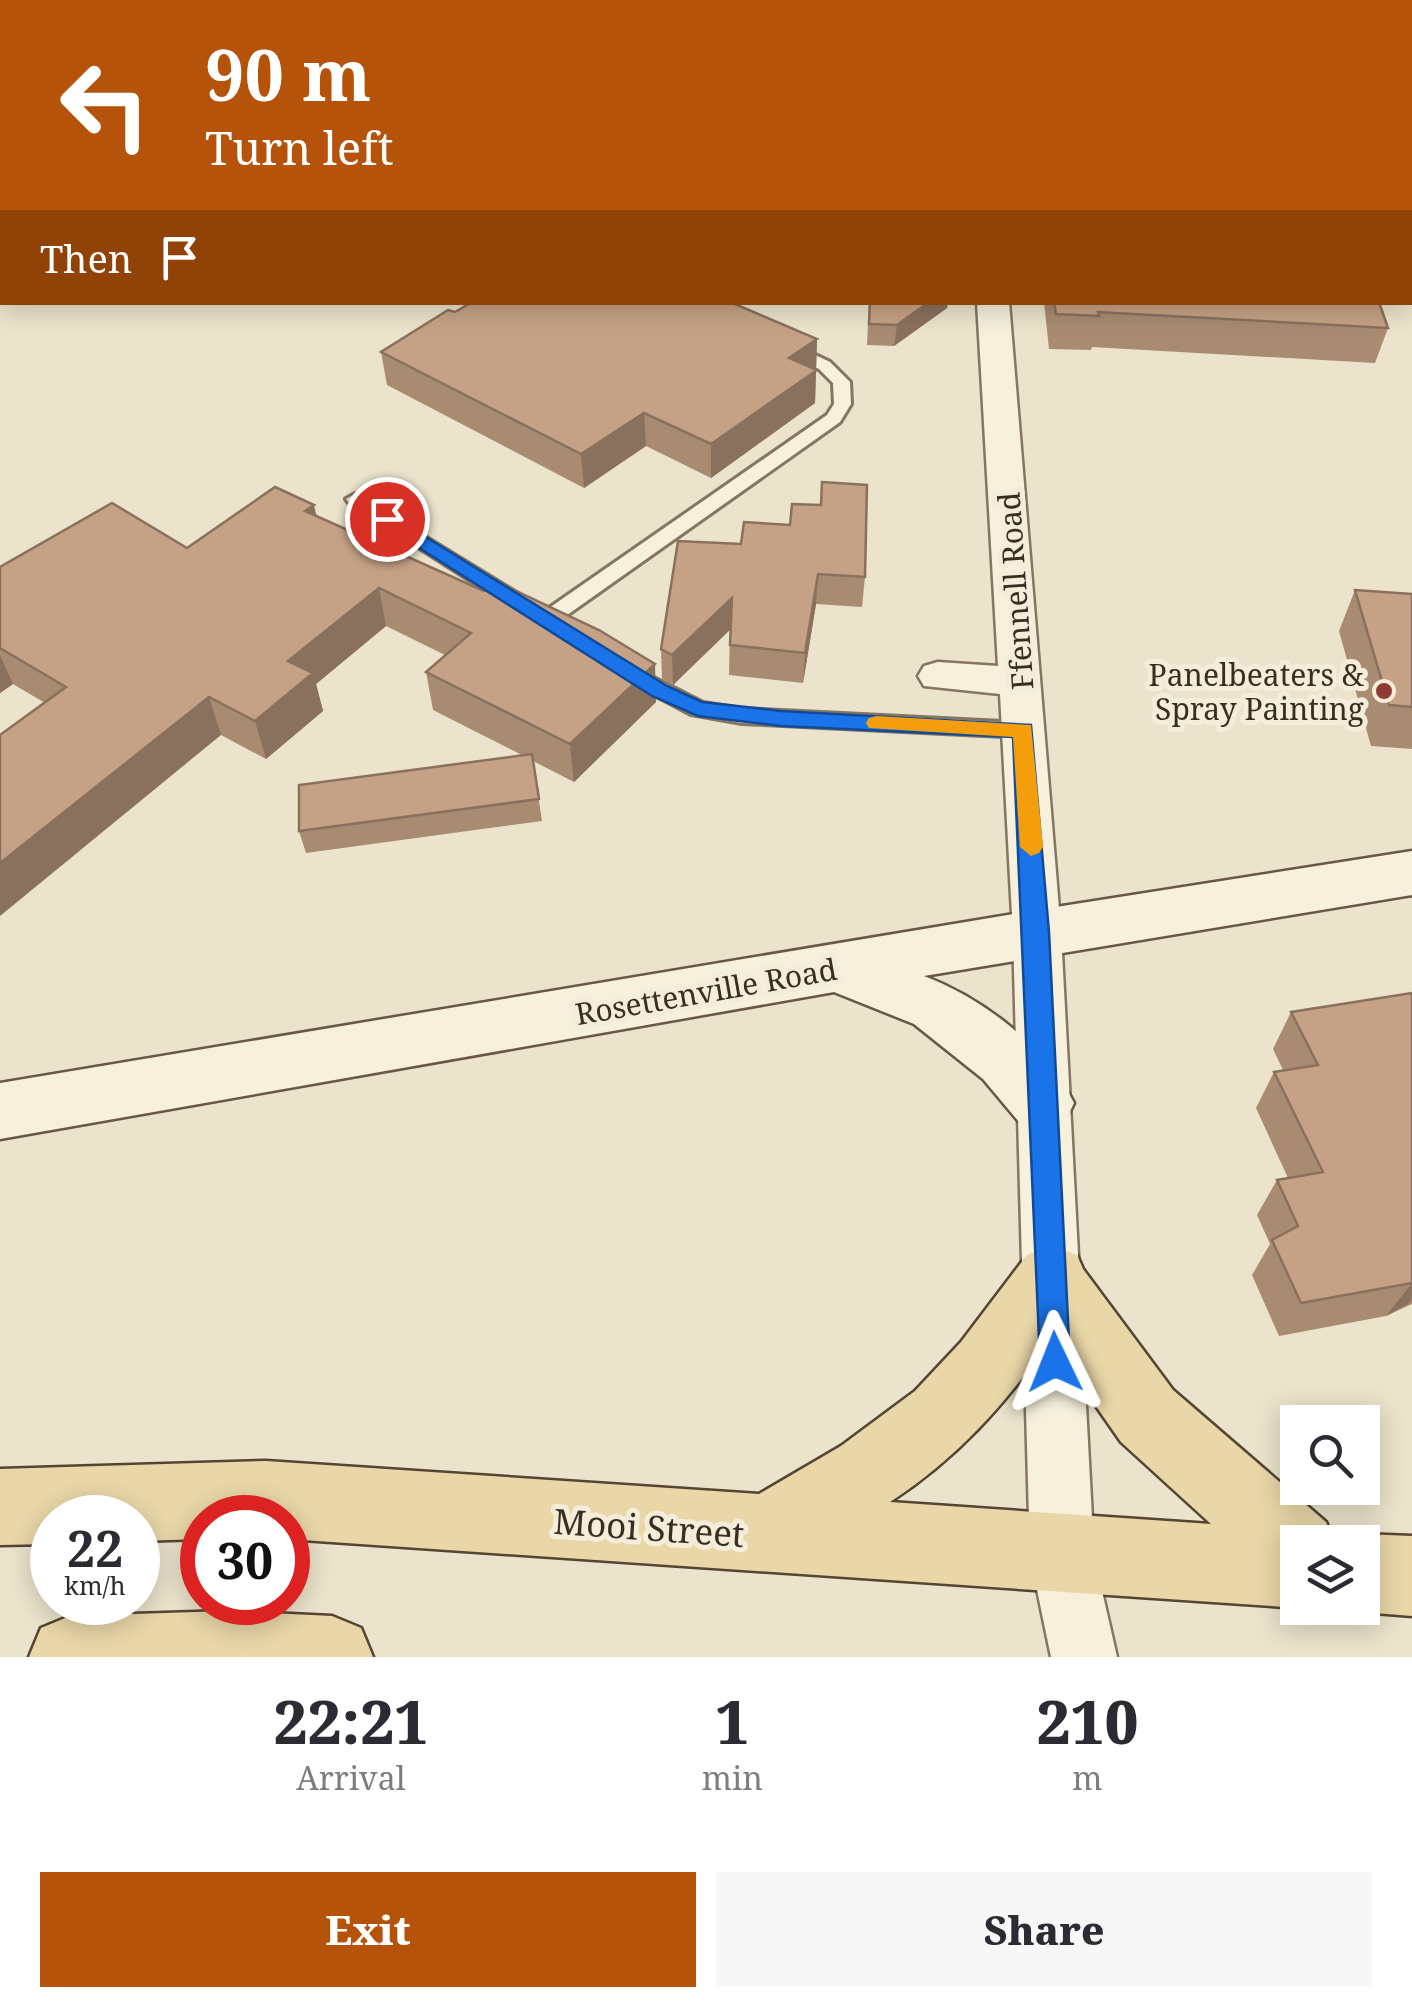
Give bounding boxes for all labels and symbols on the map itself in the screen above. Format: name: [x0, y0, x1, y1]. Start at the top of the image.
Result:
pin: [345, 477, 430, 562]
street label: Ffennell Road: [988, 491, 1042, 691]
place label: Panelbeaters & Spray Painting: [1149, 654, 1364, 729]
marker: Panelbeaters & Spray Painting: [1373, 680, 1395, 702]
street label: Rosettenville Road: [572, 948, 840, 1034]
position arrow: [1003, 1310, 1107, 1414]
speed limit sign: 30: [180, 1495, 310, 1625]
street label: Mooi Street: [552, 1497, 746, 1557]

